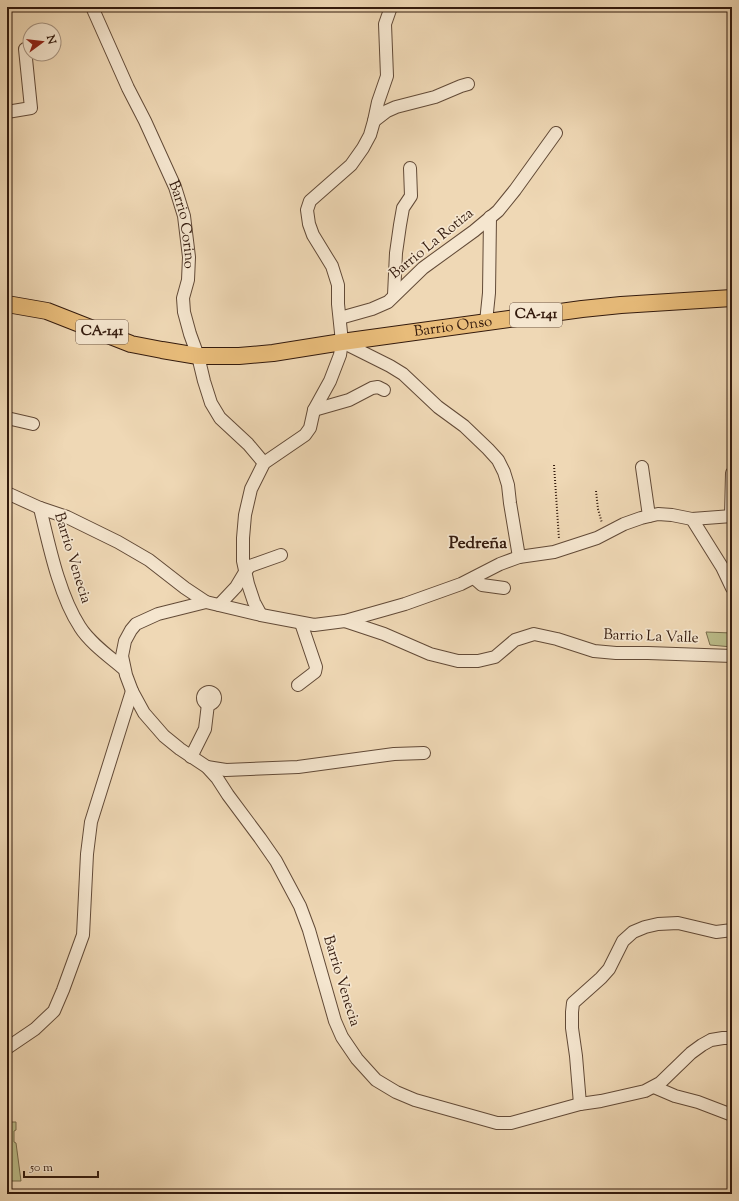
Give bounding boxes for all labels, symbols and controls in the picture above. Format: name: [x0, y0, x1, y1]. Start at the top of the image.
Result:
north arrow: [22, 22, 62, 62]
text: N: [42, 32, 60, 46]
street label: Barrio Corino: [163, 177, 200, 269]
street label: Barrio La Rotiza: [386, 204, 479, 284]
road number: CA-141: [510, 303, 562, 327]
street label: Barrio Onso: [413, 311, 494, 343]
road number: CA-141: [76, 320, 128, 344]
street label: Barrio Venecia: [48, 510, 96, 606]
district label: Pedreña: [449, 532, 507, 556]
street label: Barrio La Valle: [603, 625, 699, 649]
street label: Barrio Venecia: [317, 933, 365, 1029]
scale bar: [24, 1153, 98, 1179]
text: 50 m: [29, 1159, 53, 1177]

